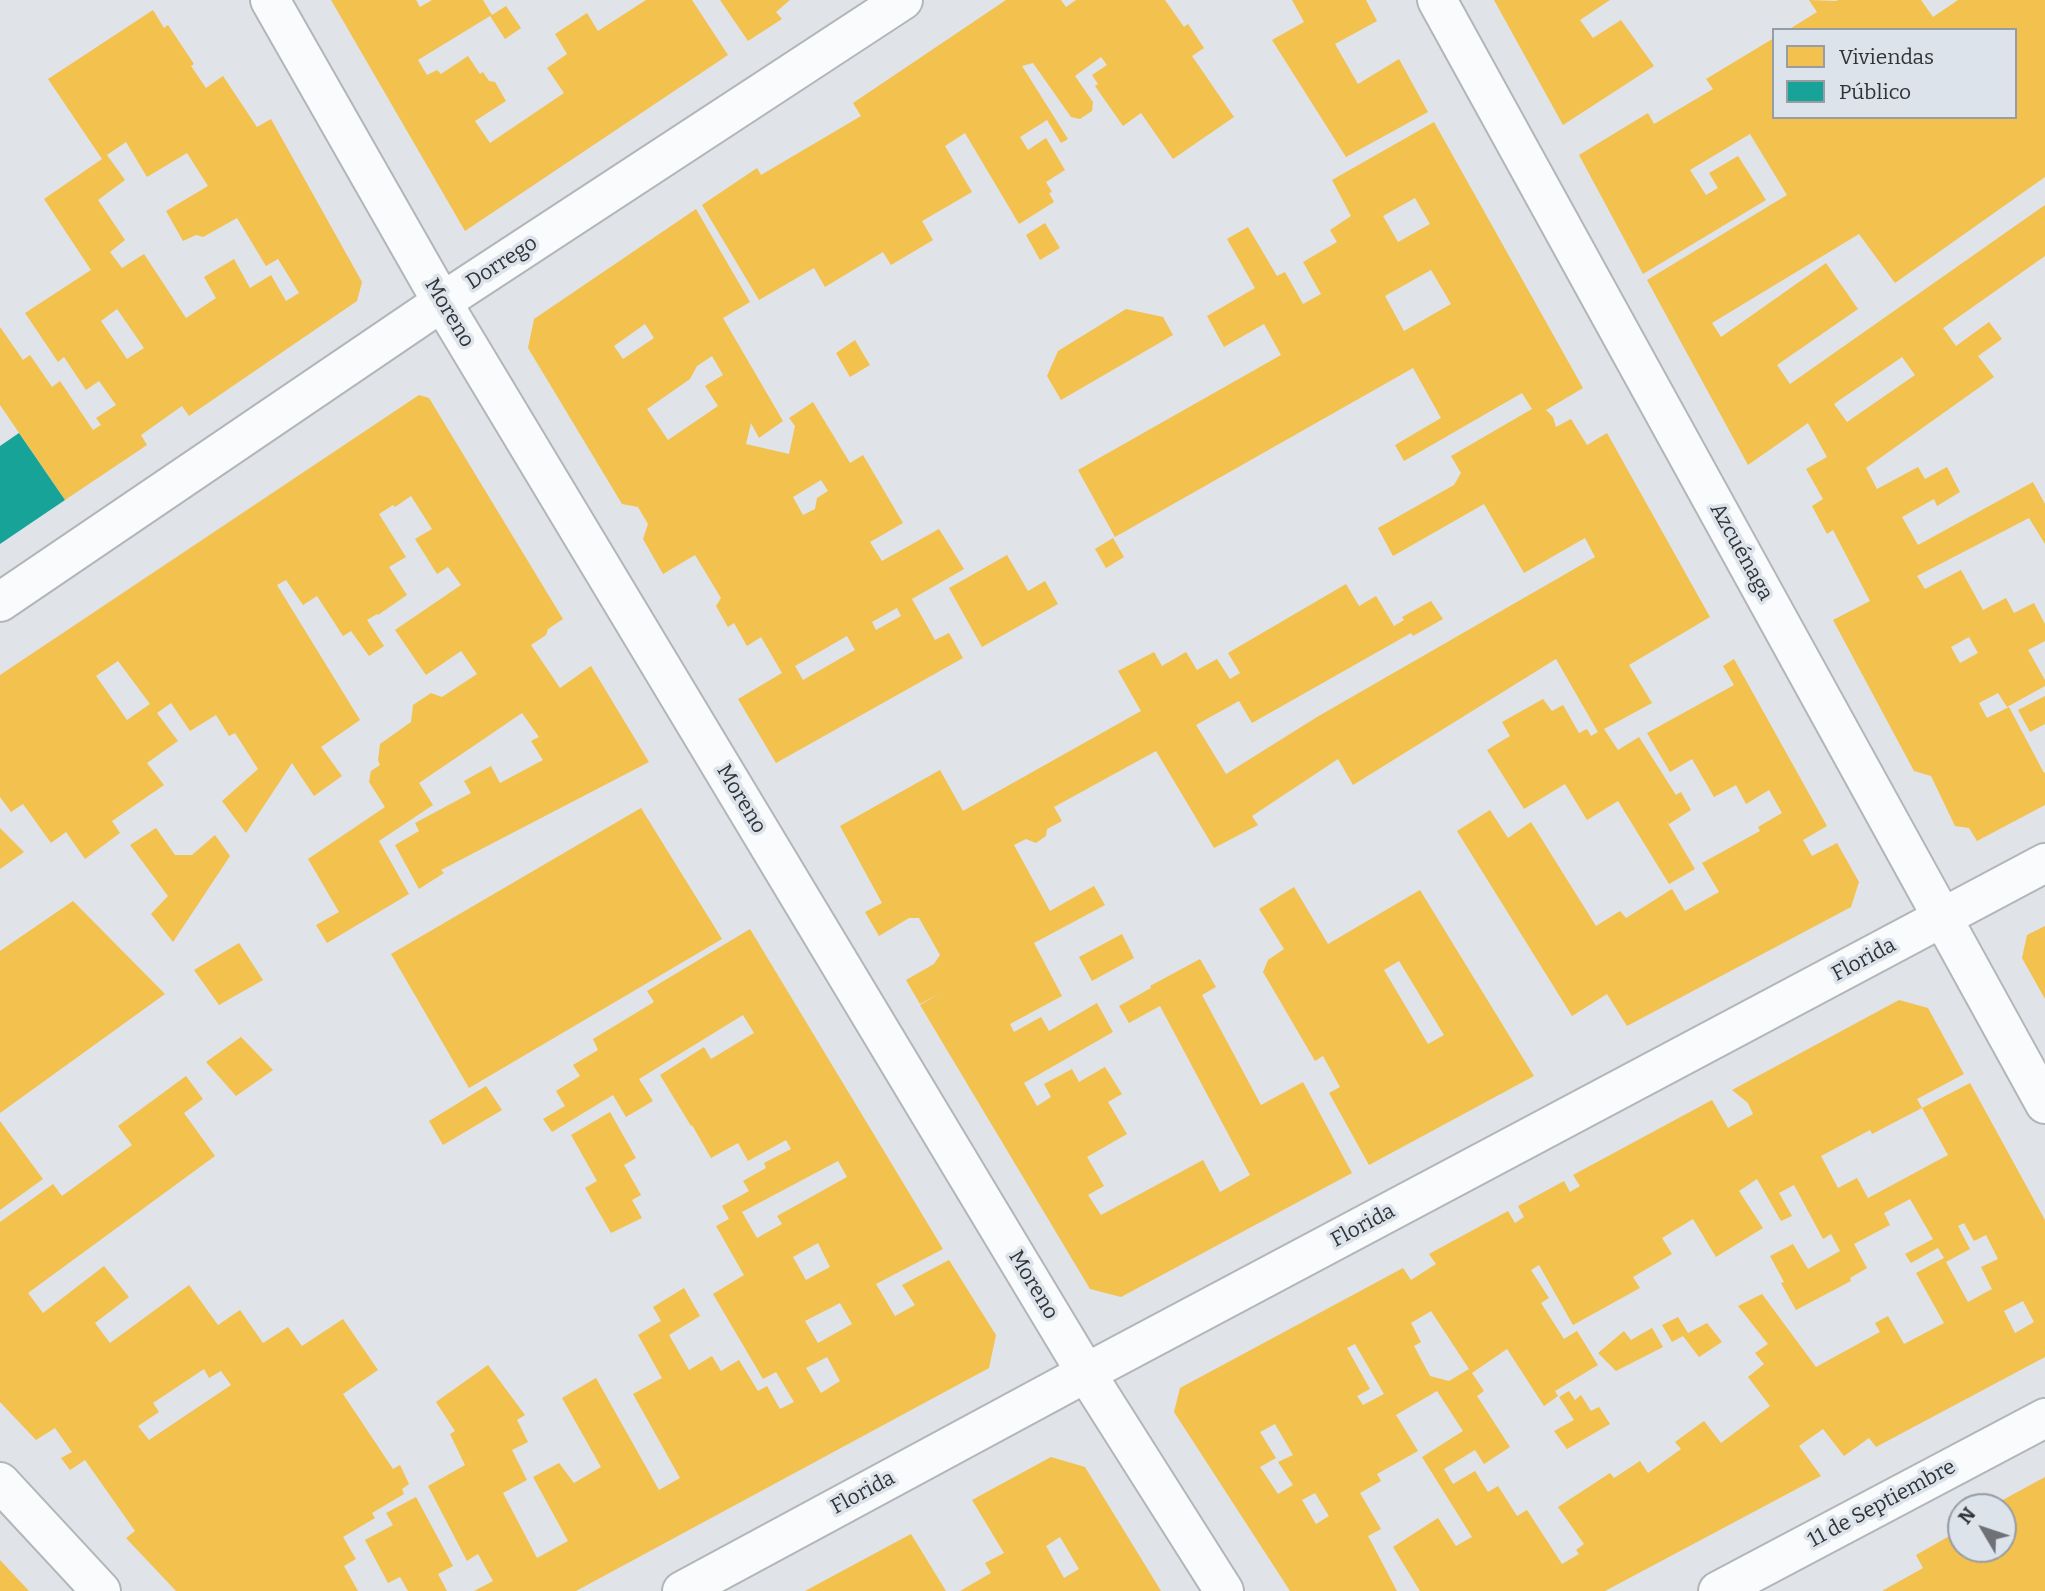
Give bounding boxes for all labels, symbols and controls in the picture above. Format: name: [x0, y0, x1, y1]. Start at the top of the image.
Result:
legend: [1772, 28, 2017, 119]
text: Viviendas: [1839, 44, 1934, 70]
text: Público: [1839, 79, 1911, 105]
street label: Dorrego: [462, 231, 542, 295]
street label: Moreno: [419, 274, 479, 352]
street label: Azcuénaga: [1704, 499, 1778, 605]
street label: Moreno: [711, 760, 771, 838]
street label: Florida: [1828, 933, 1900, 987]
street label: Florida: [1327, 1199, 1399, 1253]
street label: Moreno: [1003, 1246, 1063, 1324]
street label: 11 de Septiembre: [1804, 1454, 1960, 1554]
street label: Florida: [827, 1466, 899, 1520]
north arrow: [1947, 1493, 2017, 1563]
text: N: [1953, 1503, 1980, 1529]

